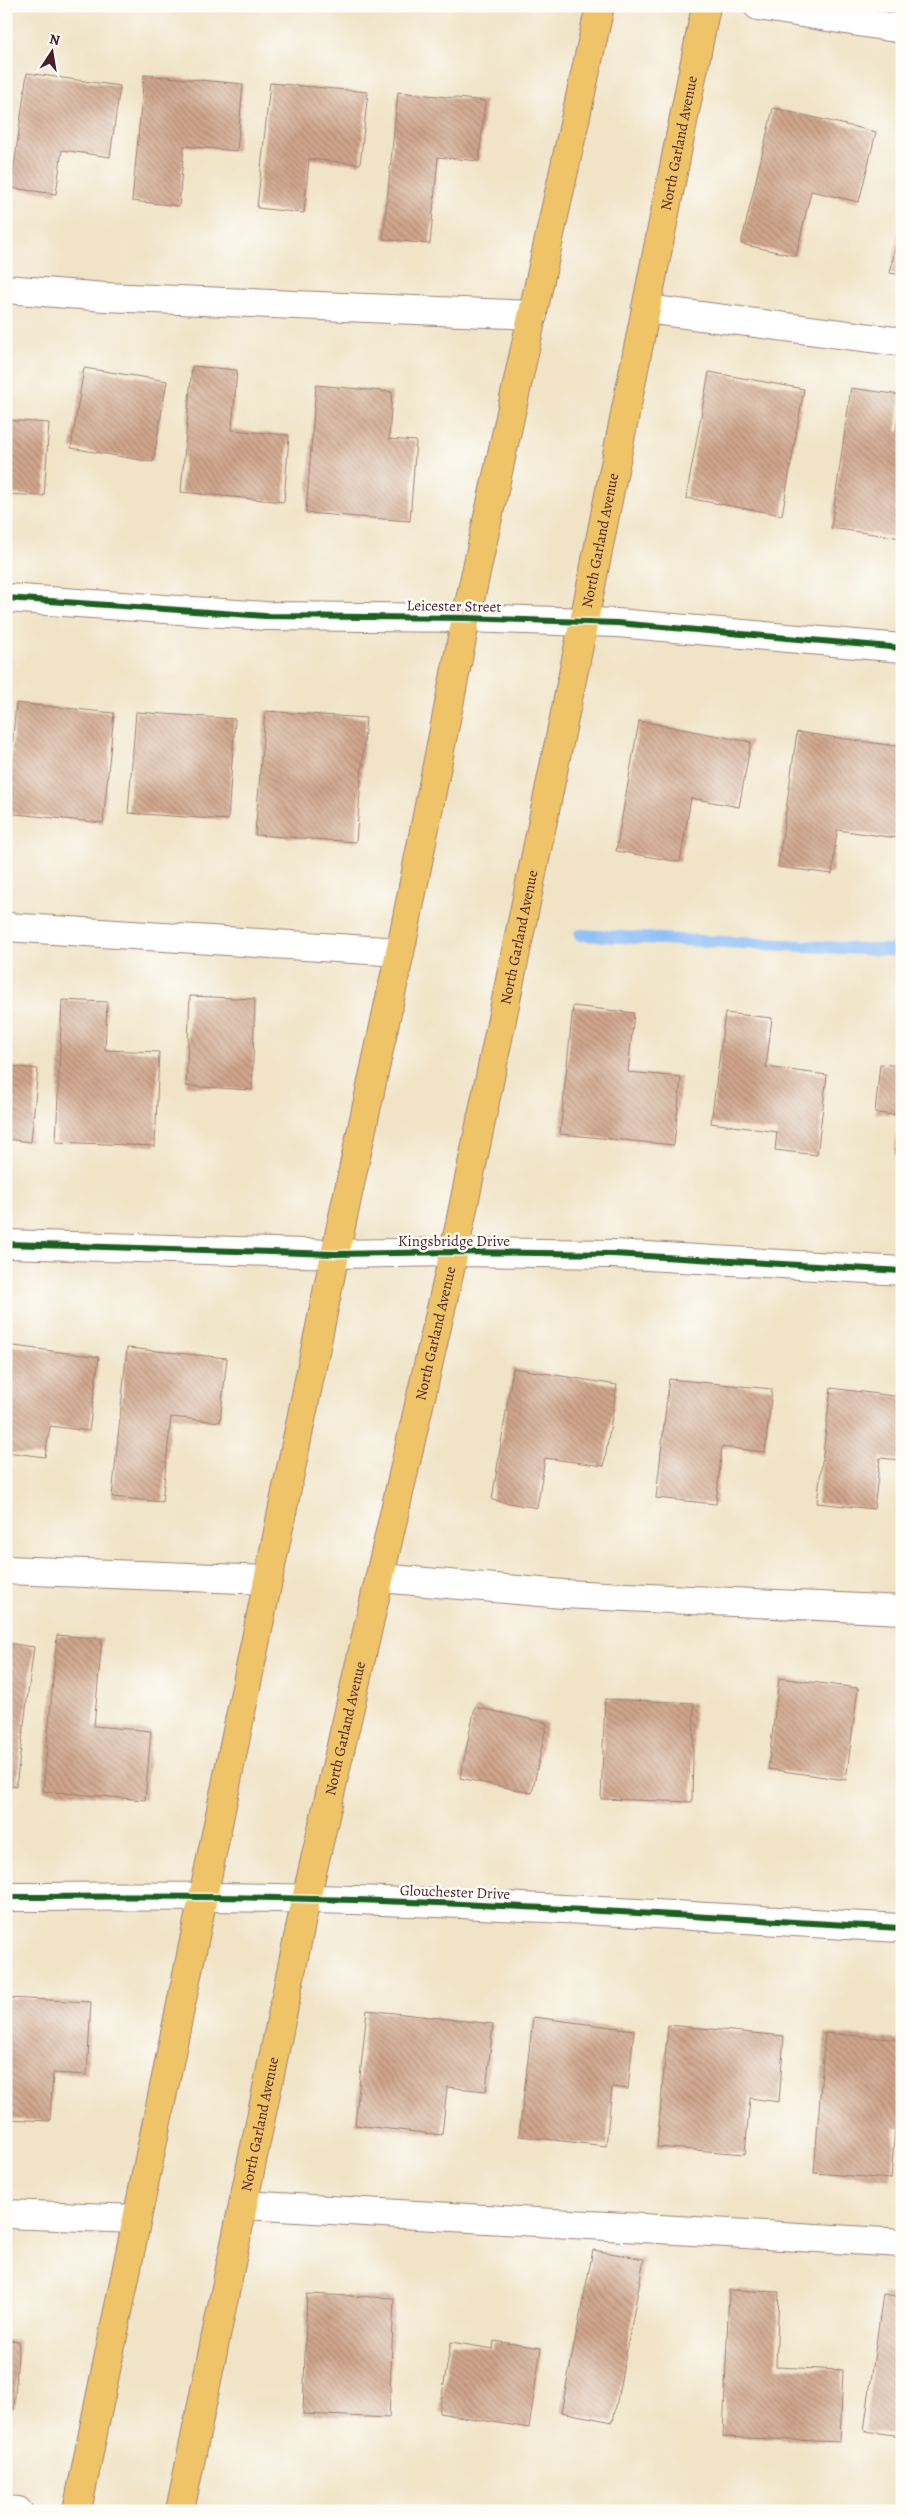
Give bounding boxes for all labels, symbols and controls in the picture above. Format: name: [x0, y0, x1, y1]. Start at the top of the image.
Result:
north arrow: [28, 28, 78, 78]
text: N: [48, 29, 62, 50]
street label: North Garland Avenue: [656, 74, 702, 212]
street label: North Garland Avenue: [577, 471, 623, 609]
street label: Leicester Street: [406, 595, 502, 617]
street label: North Garland Avenue: [495, 868, 543, 1006]
street label: Kingsbridge Drive: [398, 1231, 510, 1251]
street label: North Garland Avenue: [410, 1264, 460, 1402]
street label: North Garland Avenue: [320, 1659, 370, 1797]
street label: Glouchester Drive: [400, 1880, 511, 1904]
street label: North Garland Avenue: [236, 2055, 283, 2193]

